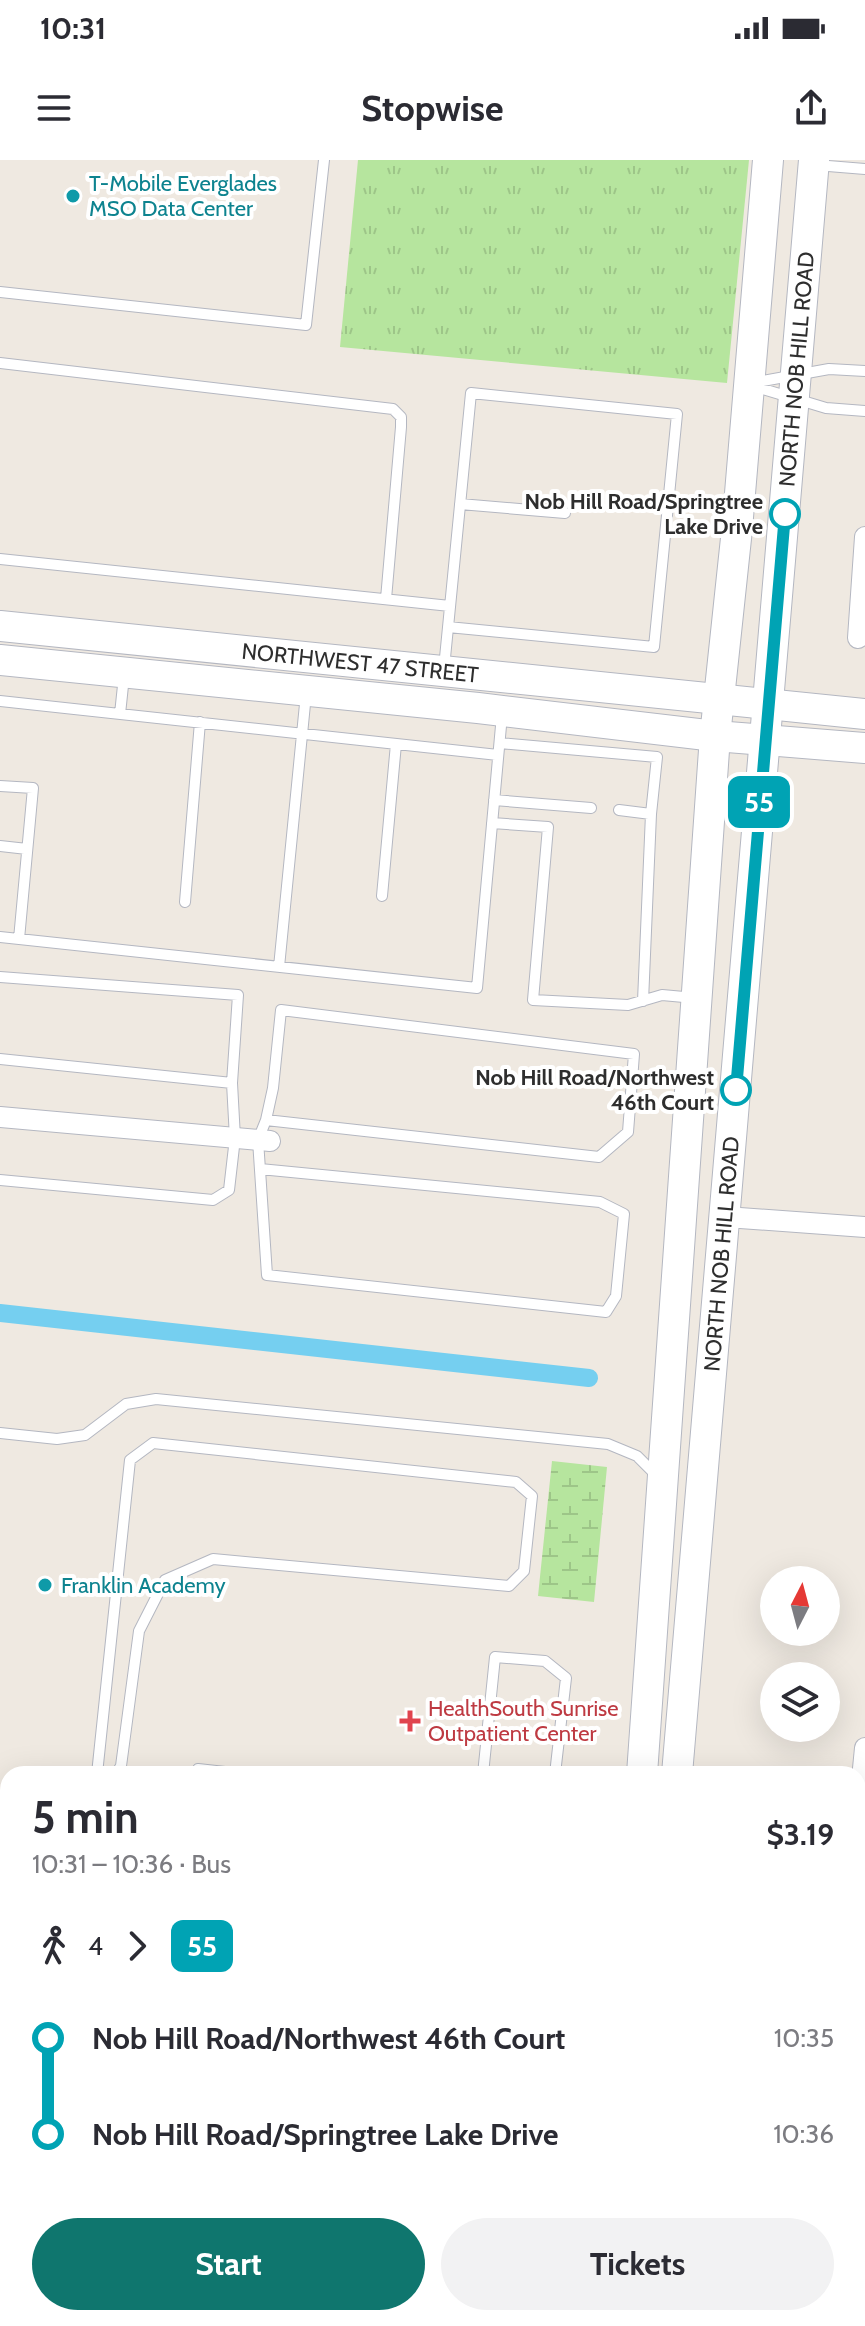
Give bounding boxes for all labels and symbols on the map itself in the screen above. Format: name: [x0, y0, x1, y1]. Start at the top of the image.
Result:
place label: T-Mobile Everglades MSO Data Center: [89, 170, 277, 222]
marker: T-Mobile Everglades MSO Data Center: [64, 187, 82, 205]
street label: NORTH NOB HILL ROAD: [773, 250, 820, 488]
place label: Nob Hill Road/Springtree Lake Drive: [525, 488, 763, 540]
marker: Nob Hill Road/Springtree Lake Drive: [770, 499, 800, 529]
street label: NORTHWEST 47 STREET: [240, 637, 480, 688]
line badge: 55: [723, 776, 795, 828]
place label: Nob Hill Road/Northwest 46th Court: [475, 1064, 714, 1116]
marker: Nob Hill Road/Northwest 46th Court: [721, 1075, 751, 1105]
street label: NORTH NOB HILL ROAD: [698, 1135, 745, 1373]
north arrow: [760, 1566, 840, 1646]
place label: Franklin Academy: [61, 1572, 226, 1599]
marker: Franklin Academy: [36, 1576, 54, 1594]
place label: HealthSouth Sunrise Outpatient Center: [428, 1695, 618, 1747]
marker: HealthSouth Sunrise Outpatient Center: [399, 1710, 421, 1732]

